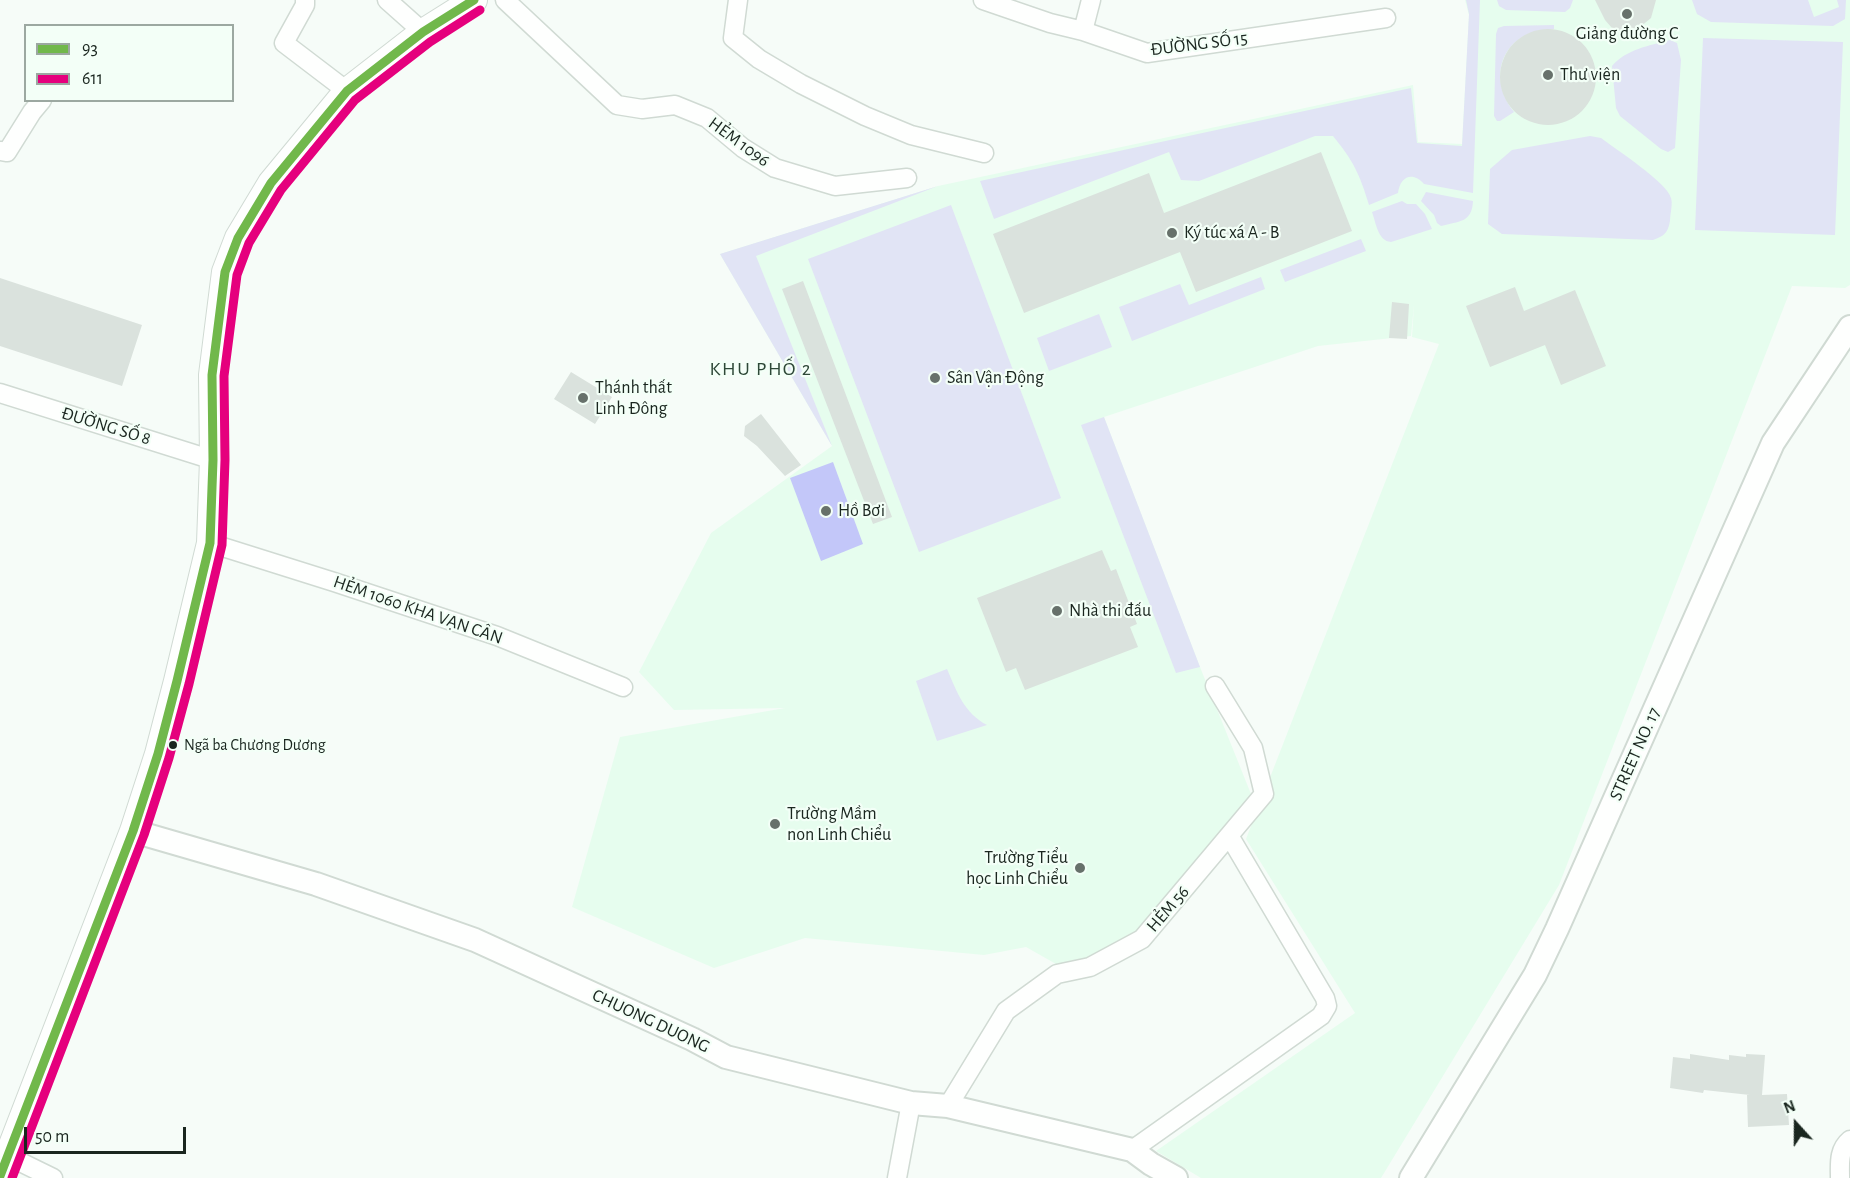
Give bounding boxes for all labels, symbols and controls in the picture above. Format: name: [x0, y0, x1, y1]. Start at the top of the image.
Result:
marker: Giảng đường C: [1620, 7, 1634, 21]
place label: Giảng đường C: [1576, 23, 1678, 45]
legend: [24, 24, 234, 102]
street label: ĐƯỜNG SỐ 15: [1149, 27, 1249, 61]
text: 93: [82, 40, 98, 58]
place label: Thư viện: [1560, 64, 1620, 86]
marker: Thư viện: [1541, 68, 1555, 82]
text: 611: [82, 70, 103, 88]
street label: HẺM 1096: [704, 112, 774, 172]
place label: Ký túc xá A - B: [1184, 222, 1279, 244]
marker: Ký túc xá A - B: [1165, 226, 1179, 240]
district label: KHU PHỐ 2: [710, 357, 812, 381]
place label: Sân Vận Động: [947, 367, 1044, 389]
marker: Sân Vận Động: [928, 371, 942, 385]
place label: Thánh thất Linh Đông: [595, 377, 672, 420]
marker: Thánh thất Linh Đông: [576, 391, 590, 405]
street label: ĐƯỜNG SỐ 8: [59, 402, 153, 450]
place label: Hồ Bơi: [838, 500, 885, 522]
marker: Hồ Bơi: [819, 504, 833, 518]
street label: HẺM 1060 KHA VẠN CÂN: [330, 571, 506, 649]
place label: Nhà thi đấu: [1069, 600, 1151, 622]
marker: Nhà thi đấu: [1050, 604, 1064, 618]
street label: STREET NO. 17: [1605, 704, 1665, 804]
place label: Ngã ba Chương Dương: [184, 735, 326, 755]
marker: Ngã ba Chương Dương: [167, 739, 179, 751]
place label: Trường Mầm non Linh Chiểu: [787, 803, 891, 846]
marker: Trường Mầm non Linh Chiểu: [768, 817, 782, 831]
place label: Trường Tiểu học Linh Chiểu: [966, 847, 1068, 890]
marker: Trường Tiểu học Linh Chiểu: [1073, 861, 1087, 875]
street label: HẺM 56: [1142, 881, 1194, 937]
street label: CHUONG DUONG: [589, 984, 713, 1058]
north arrow: [1766, 1094, 1826, 1154]
text: N: [1781, 1098, 1798, 1117]
scale bar: [27, 1115, 189, 1153]
text: 50 m: [35, 1128, 69, 1146]

